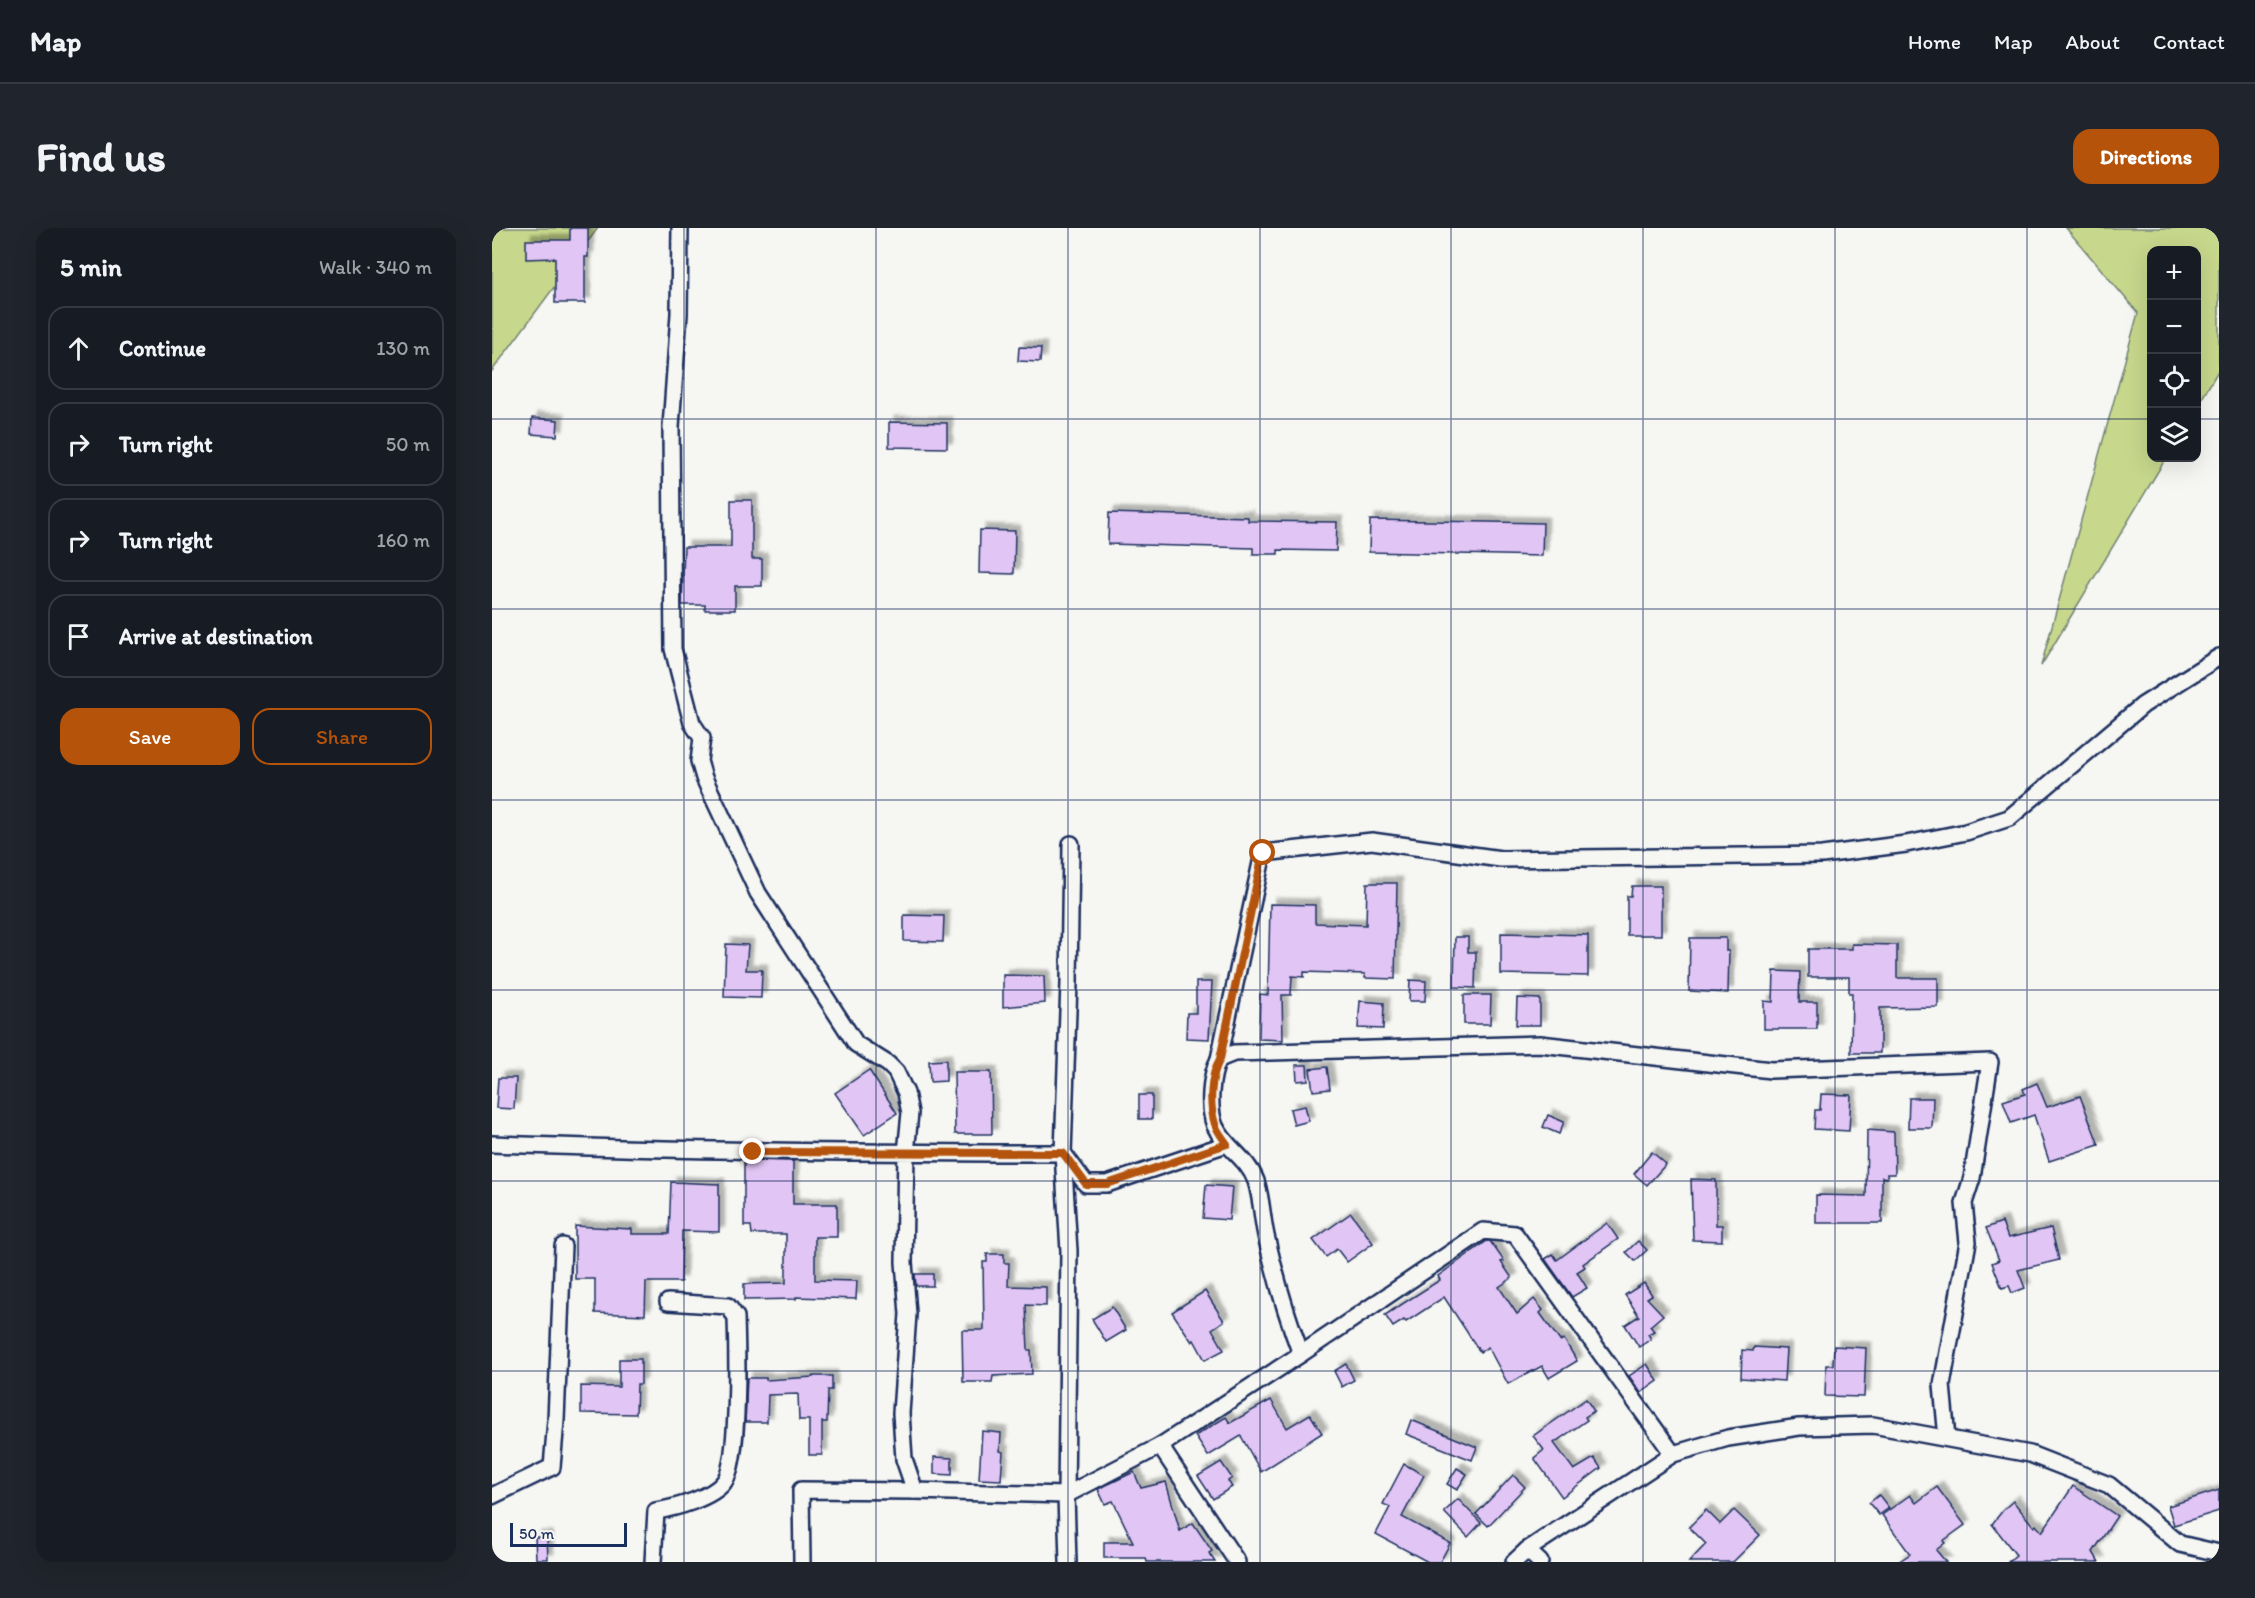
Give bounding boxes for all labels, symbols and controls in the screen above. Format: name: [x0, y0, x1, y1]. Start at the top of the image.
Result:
text: Map: [30, 24, 81, 58]
text: Home: [1908, 29, 1961, 54]
text: Map: [1994, 29, 2033, 54]
text: About: [2066, 29, 2120, 54]
text: Contact: [2153, 29, 2225, 54]
button: Directions: [2073, 129, 2219, 184]
text: Find us: [36, 131, 166, 182]
map controls: [2147, 246, 2201, 462]
button: +: [2147, 246, 2201, 300]
text: 5 min: [60, 251, 122, 283]
text: Walk · 340 m: [319, 255, 432, 279]
button: −: [2147, 300, 2201, 354]
icon: ahead: [62, 332, 95, 365]
text: Continue: [119, 335, 206, 362]
text: 130 m: [376, 336, 430, 360]
button: locate: [2147, 354, 2201, 408]
button: layers: [2147, 408, 2201, 462]
icon: right: [62, 428, 95, 461]
text: Turn right: [119, 431, 213, 458]
text: 50 m: [386, 432, 430, 456]
icon: right: [62, 524, 95, 557]
text: Turn right: [119, 527, 213, 554]
text: 160 m: [377, 528, 430, 552]
icon: arrive: [62, 620, 95, 653]
text: Arrive at destination: [119, 623, 313, 650]
button: Save: [60, 708, 240, 765]
button: Share: [252, 708, 432, 765]
route start: [1249, 839, 1275, 865]
route end: [739, 1138, 765, 1164]
scale bar: [510, 1520, 627, 1548]
text: 50 m: [519, 1524, 554, 1543]

